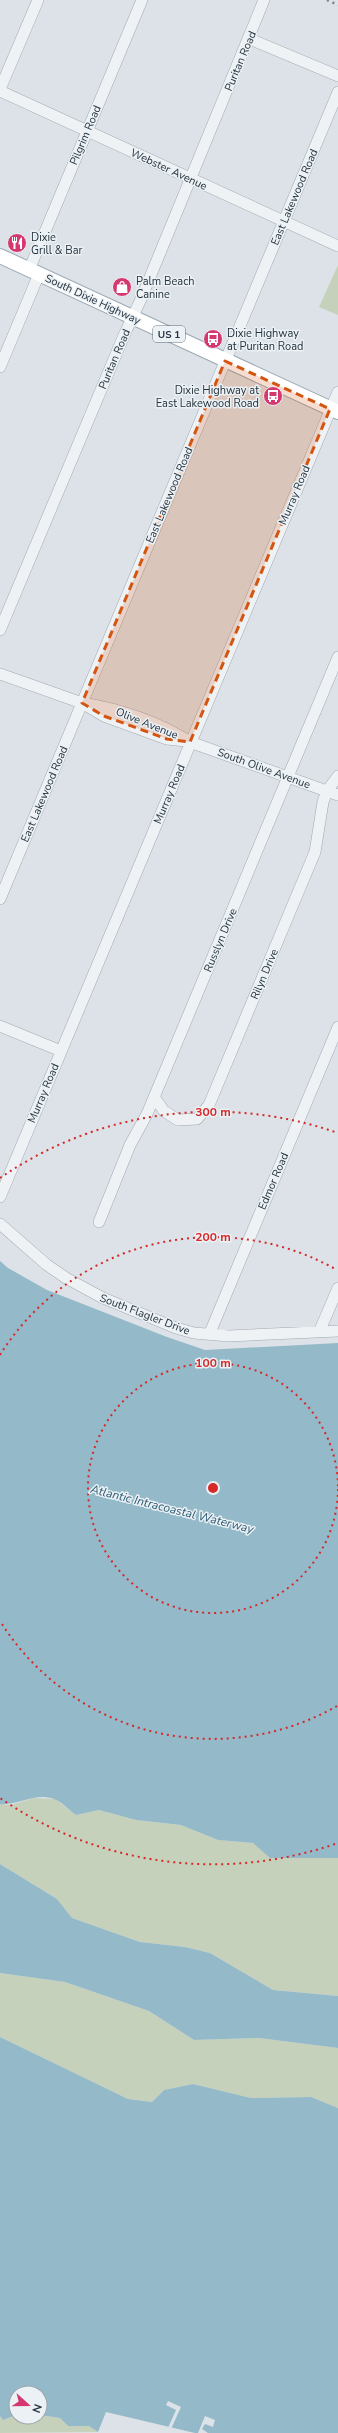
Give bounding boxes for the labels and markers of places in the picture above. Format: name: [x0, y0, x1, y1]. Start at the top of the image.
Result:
place label: Dixie Grill & Bar: [31, 230, 83, 258]
restaurant icon: Dixie Grill & Bar: [6, 232, 28, 254]
place label: Palm Beach Canine: [136, 274, 195, 302]
shop icon: Palm Beach Canine: [111, 276, 133, 298]
place label: Dixie Highway at Puritan Road: [227, 326, 303, 354]
bus stop icon: Dixie Highway at Puritan Road: [202, 328, 224, 350]
place label: Dixie Highway at East Lakewood Road: [156, 383, 259, 411]
bus stop icon: Dixie Highway at East Lakewood Road: [262, 385, 284, 407]
centre of rings: [206, 1481, 220, 1495]

